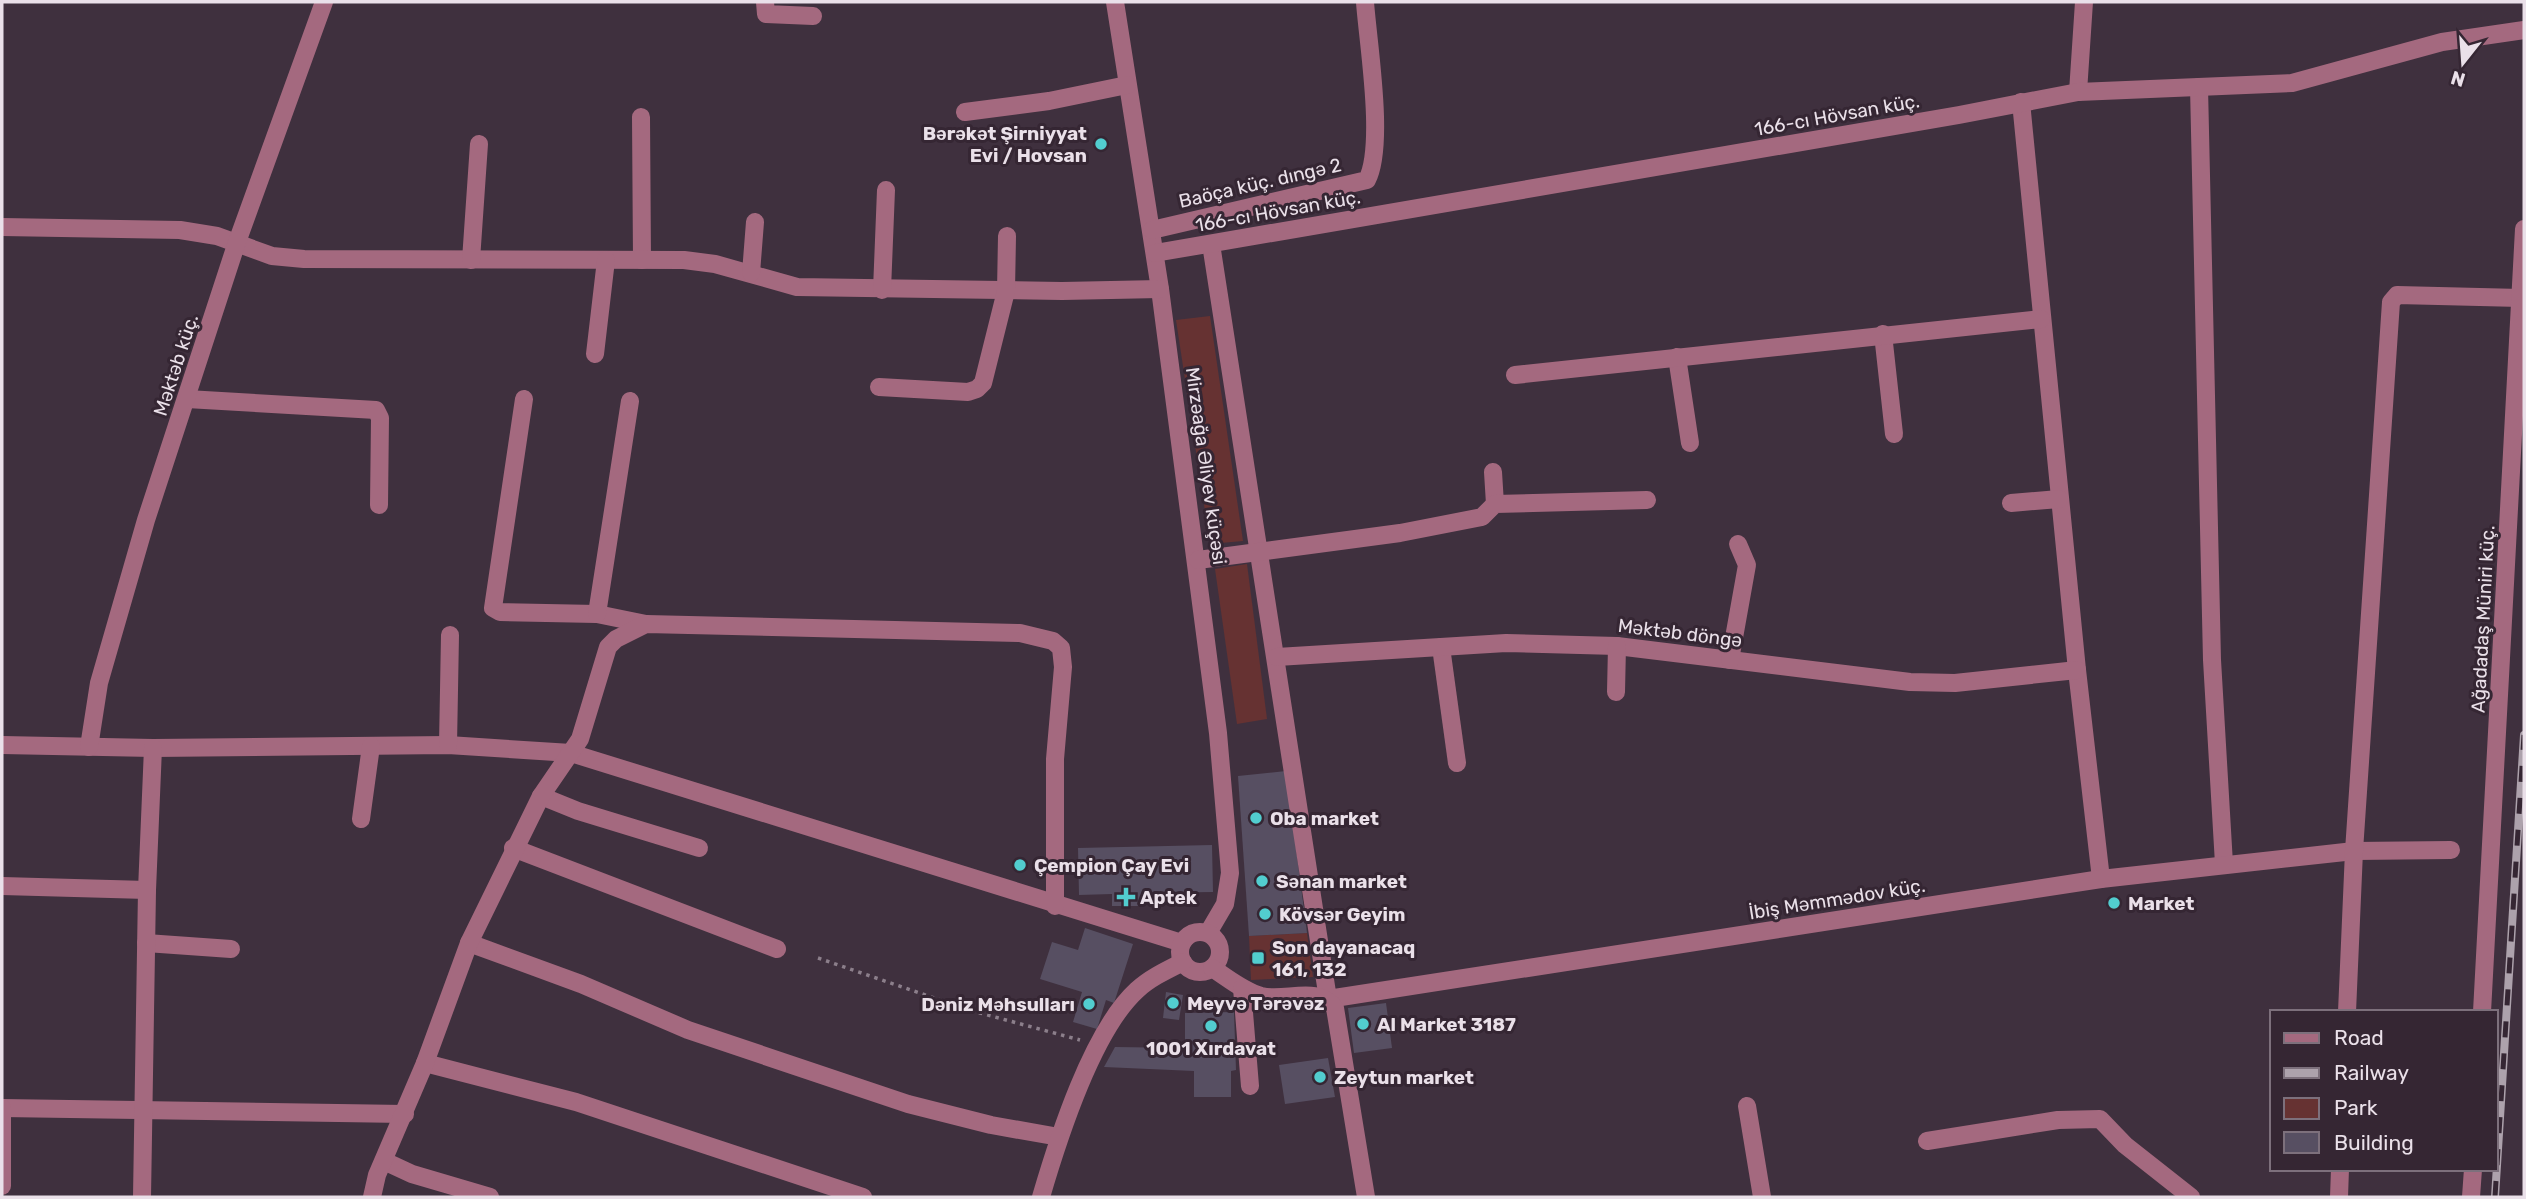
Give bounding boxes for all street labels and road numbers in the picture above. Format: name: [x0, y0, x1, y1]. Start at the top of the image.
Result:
street label: 166-cı Hövsan küç.: [1753, 89, 1921, 141]
street label: Baöça küç. dıngə 2: [1177, 153, 1343, 213]
street label: 166-cı Hövsan küç.: [1194, 185, 1362, 237]
street label: Məktəb küç.: [149, 311, 203, 419]
street label: Mirzəağa Əliyev küçəsi: [1181, 366, 1231, 566]
street label: Ağadadaş Müniri küç.: [2467, 525, 2499, 713]
street label: Məktəb döngə: [1617, 614, 1743, 652]
street label: İbiş Məmmədov küç.: [1747, 874, 1927, 924]

